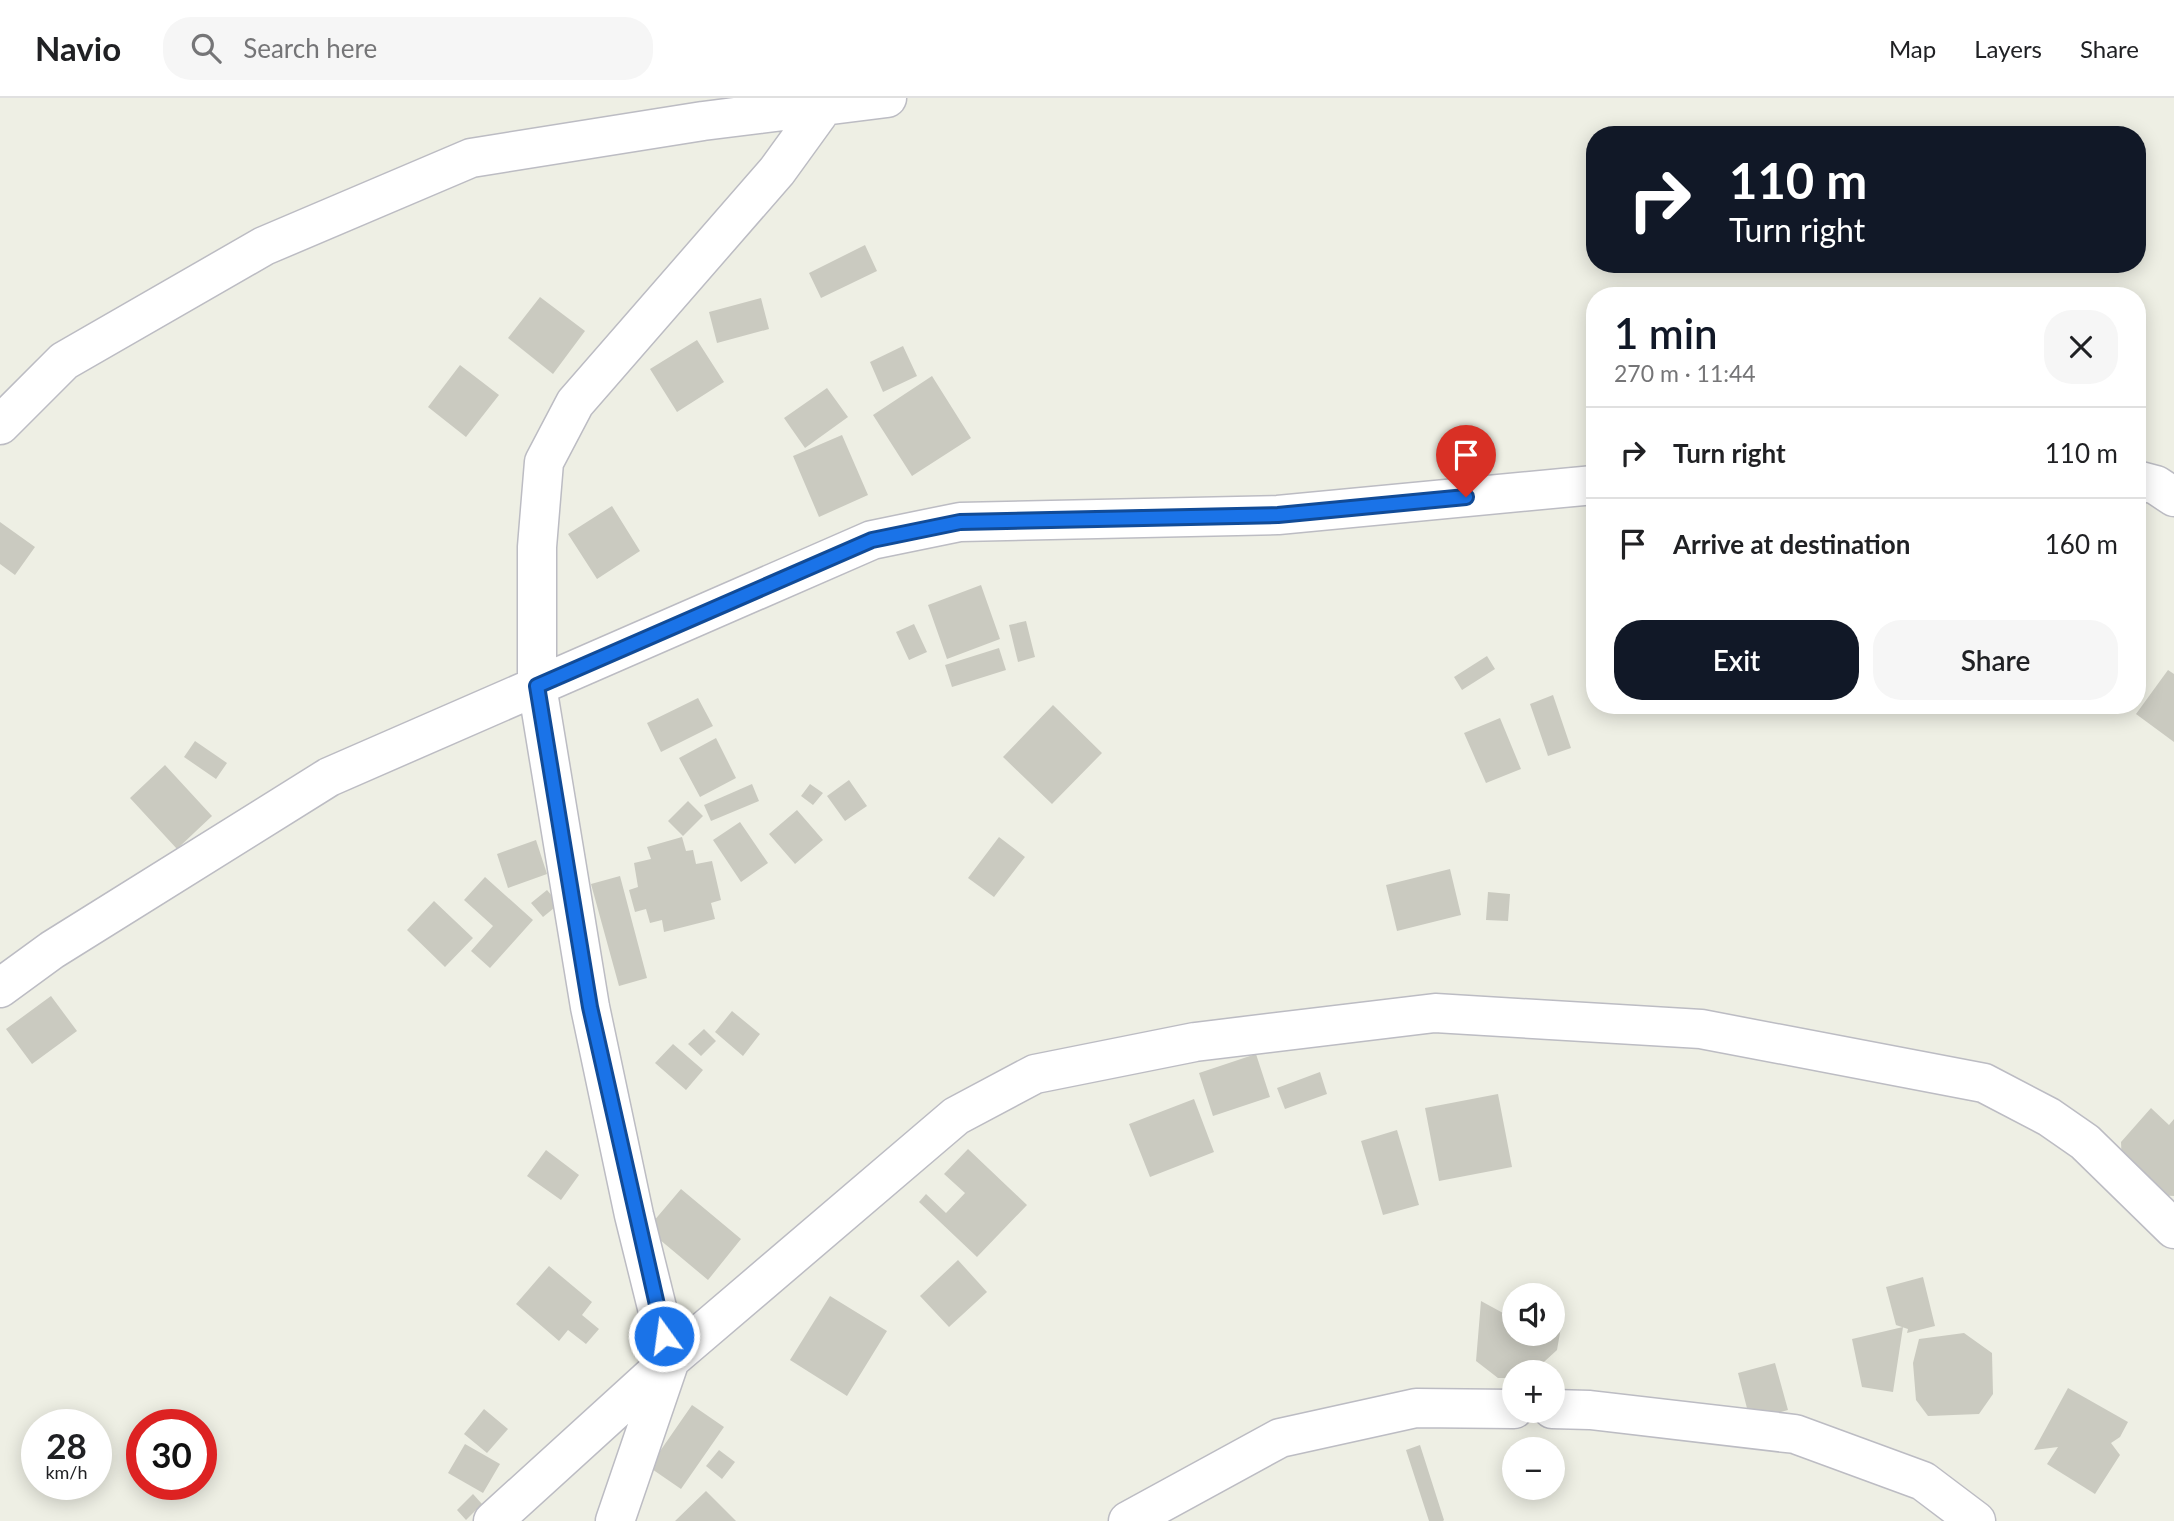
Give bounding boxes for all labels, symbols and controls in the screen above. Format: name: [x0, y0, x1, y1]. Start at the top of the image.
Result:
search box: [163, 17, 653, 80]
text: Navio: [35, 28, 121, 68]
icon: search: [187, 29, 225, 67]
text: Search here: [243, 32, 377, 64]
text: Map: [1889, 34, 1936, 63]
text: Layers: [1974, 34, 2042, 63]
text: Share: [2080, 34, 2139, 63]
text: 110 m: [1729, 151, 1867, 209]
icon: right: [1614, 154, 1705, 245]
text: Turn right: [1729, 210, 1865, 249]
text: 1 min: [1614, 308, 1718, 358]
button: close: [2044, 310, 2118, 384]
text: 270 m · 11:44: [1614, 359, 1756, 387]
pin: [1436, 425, 1496, 497]
icon: right: [1614, 434, 1652, 472]
icon: arrive: [1447, 436, 1485, 474]
text: Turn right: [1673, 437, 1786, 469]
text: 110 m: [2045, 437, 2118, 469]
icon: arrive: [1614, 525, 1652, 563]
text: Arrive at destination: [1673, 528, 1910, 560]
text: 160 m: [2045, 528, 2118, 560]
button: Exit: [1614, 620, 1859, 700]
button: Share: [1873, 620, 2118, 700]
map controls: [1502, 1283, 1565, 1500]
button: sound: [1502, 1283, 1565, 1346]
position arrow: [627, 1299, 701, 1373]
button: +: [1502, 1360, 1565, 1423]
speed limit sign: 30: [126, 1409, 217, 1500]
text: 28: [46, 1424, 87, 1466]
button: −: [1502, 1437, 1565, 1500]
text: km/h: [45, 1461, 88, 1483]

